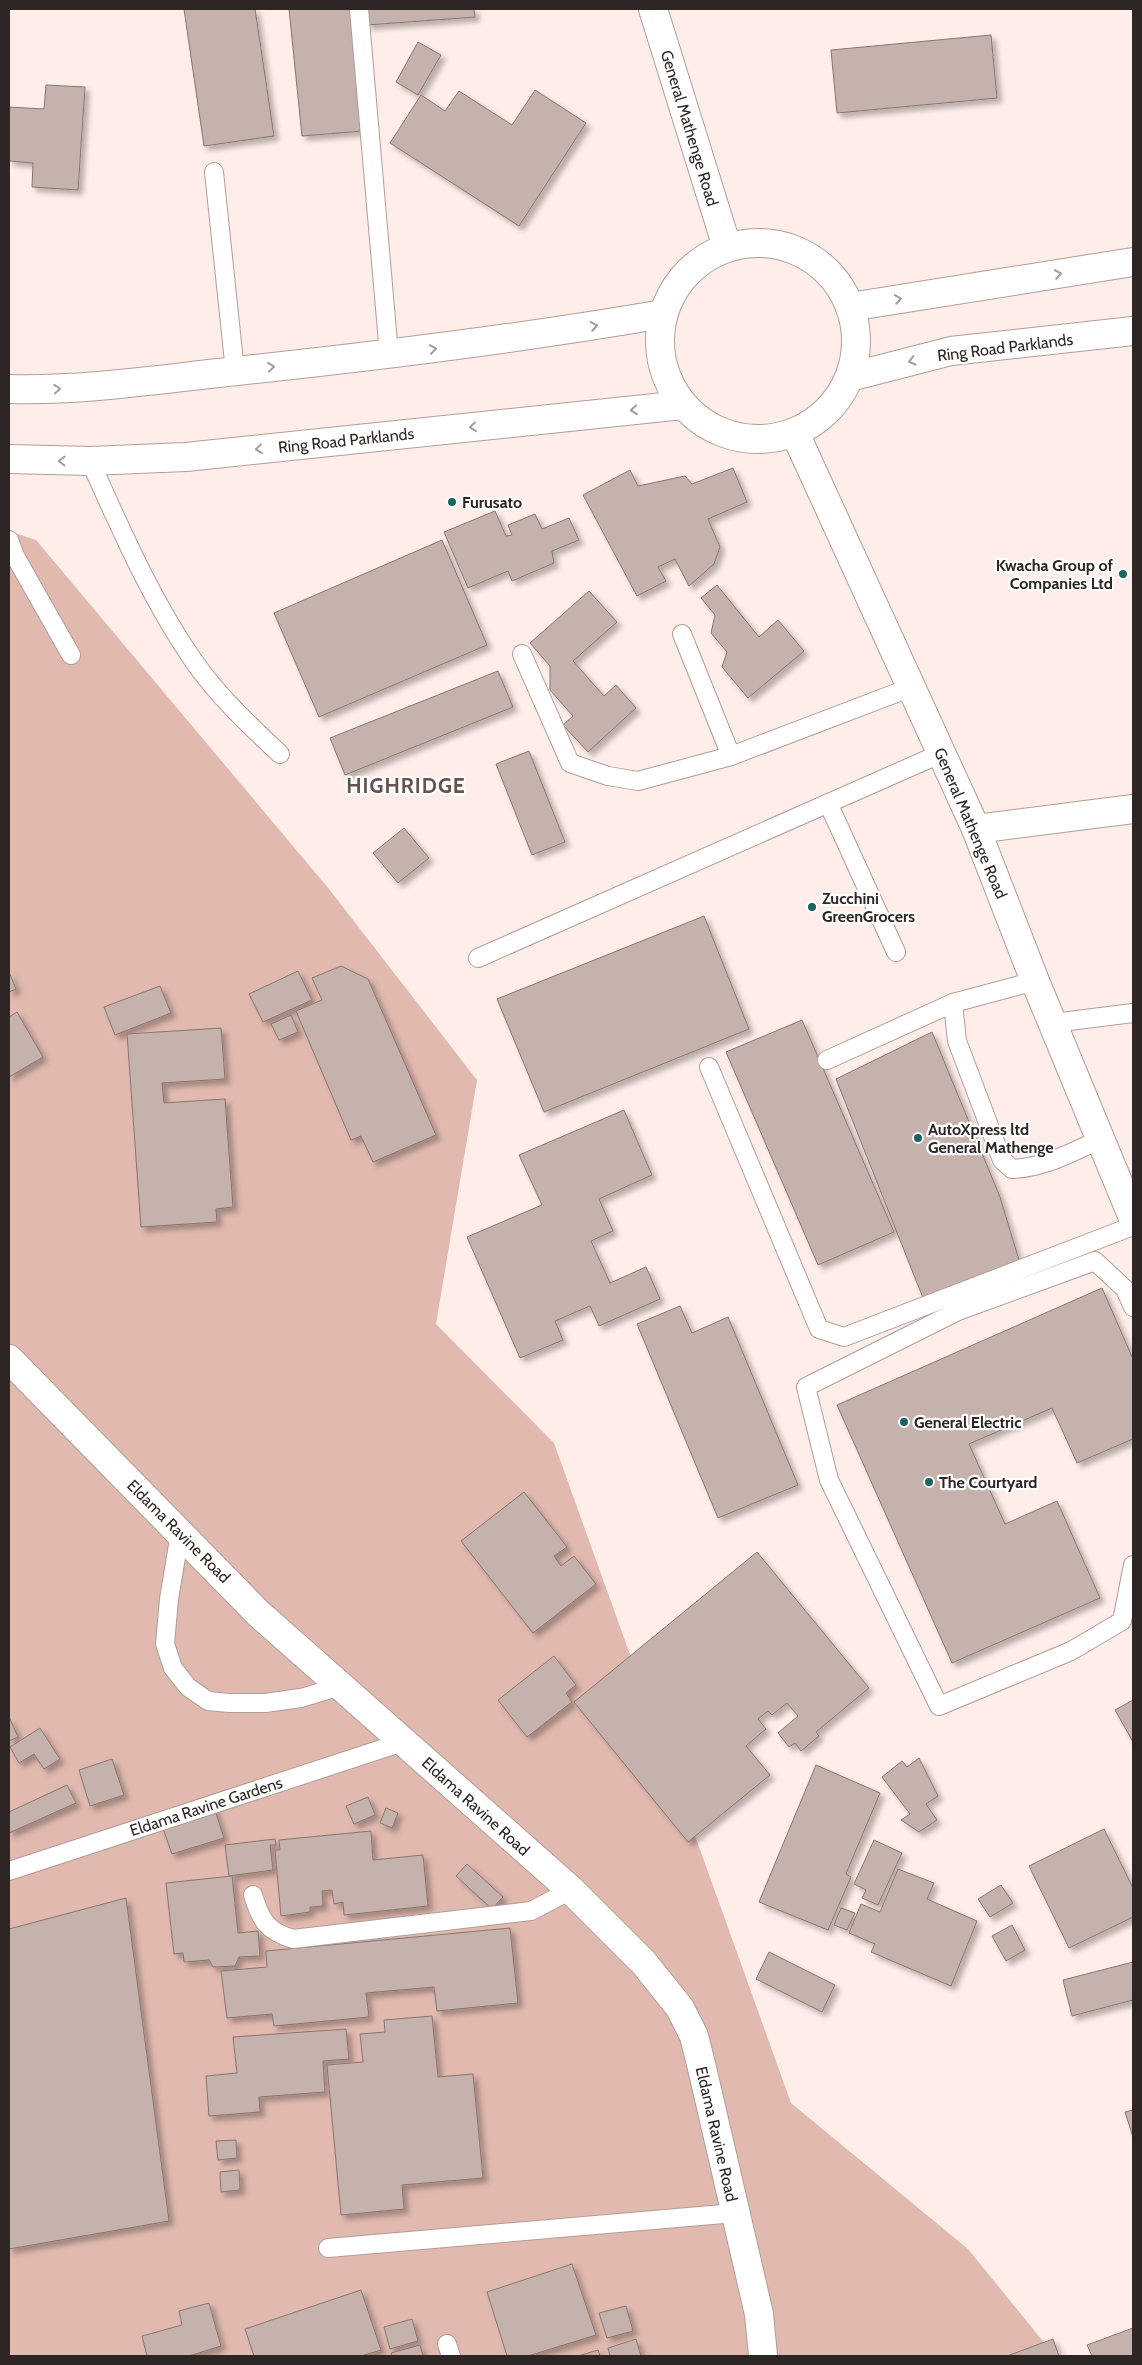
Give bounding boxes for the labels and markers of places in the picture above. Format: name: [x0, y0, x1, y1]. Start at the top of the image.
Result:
place label: Furusato: [462, 493, 522, 512]
marker: Furusato: [446, 496, 458, 508]
place label: Kwacha Group of Companies Ltd: [996, 556, 1114, 593]
marker: Kwacha Group of Companies Ltd: [1117, 568, 1129, 580]
place label: Zucchini GreenGrocers: [822, 889, 915, 926]
marker: Zucchini GreenGrocers: [806, 901, 818, 913]
place label: AutoXpress ltd General Mathenge: [928, 1120, 1053, 1157]
marker: AutoXpress ltd General Mathenge: [912, 1132, 924, 1144]
place label: General Electric: [914, 1413, 1021, 1432]
marker: General Electric: [898, 1416, 910, 1428]
place label: The Courtyard: [939, 1473, 1038, 1492]
marker: The Courtyard: [923, 1476, 935, 1488]

